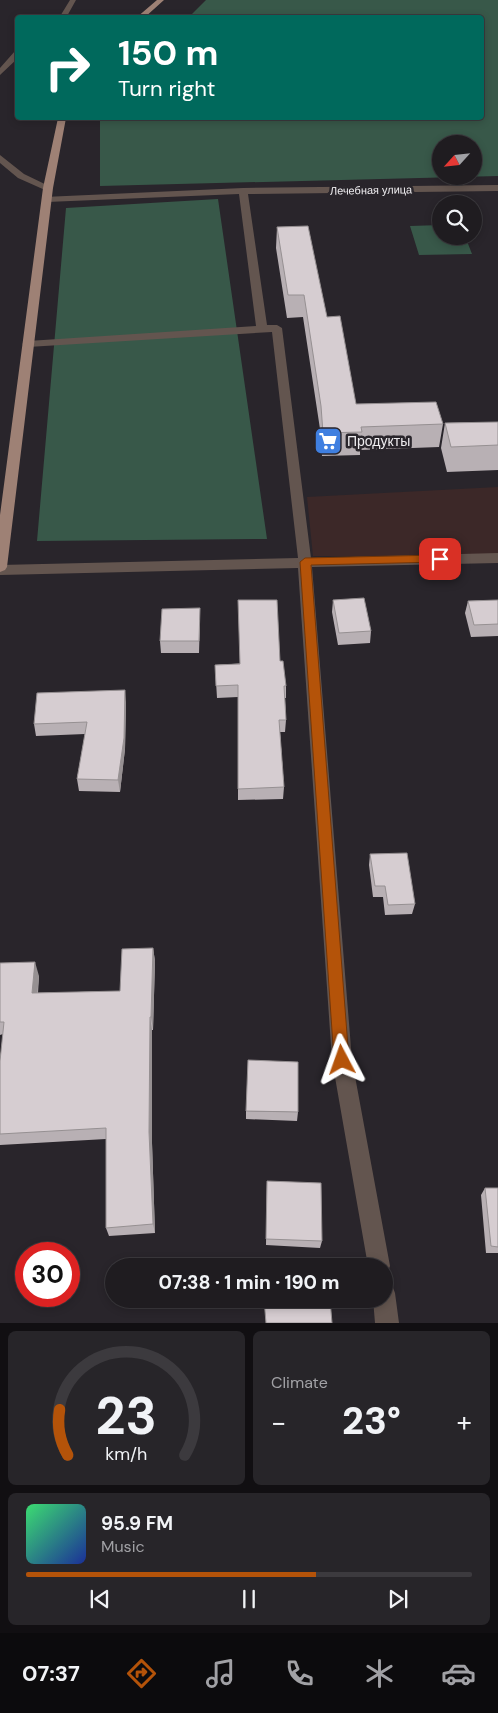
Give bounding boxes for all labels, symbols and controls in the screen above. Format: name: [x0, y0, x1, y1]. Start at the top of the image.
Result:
text: 150 m: [118, 30, 218, 76]
icon: right: [35, 35, 100, 100]
text: Turn right: [118, 74, 215, 103]
north arrow: [432, 135, 482, 185]
map controls: [432, 135, 482, 245]
street label: Лечебная улица: [330, 182, 413, 198]
button: search: [432, 195, 482, 245]
supermarket icon: Продукты: [313, 426, 343, 456]
place label: Продукты: [347, 432, 410, 450]
pin: [419, 538, 461, 580]
icon: arrive: [426, 545, 454, 573]
position arrow: [315, 1033, 367, 1085]
speed limit sign: 30: [15, 1242, 80, 1307]
text: 07:38 · 1 min · 190 m: [159, 1270, 339, 1295]
text: Climate: [271, 1372, 328, 1393]
text: 23: [96, 1382, 157, 1450]
text: 23°: [342, 1396, 401, 1446]
text: −: [271, 1404, 286, 1441]
text: +: [457, 1404, 472, 1441]
text: km/h: [105, 1442, 148, 1466]
text: 95.9 FM: [101, 1511, 173, 1536]
text: Music: [101, 1536, 145, 1557]
icon: previous: [86, 1585, 114, 1613]
icon: pause: [235, 1585, 263, 1613]
icon: next: [384, 1585, 412, 1613]
icon: directions: [124, 1656, 159, 1691]
icon: music: [203, 1656, 238, 1691]
icon: phone: [282, 1656, 317, 1691]
icon: climate: [362, 1656, 397, 1691]
icon: car: [441, 1656, 476, 1691]
text: 07:37: [22, 1659, 80, 1688]

